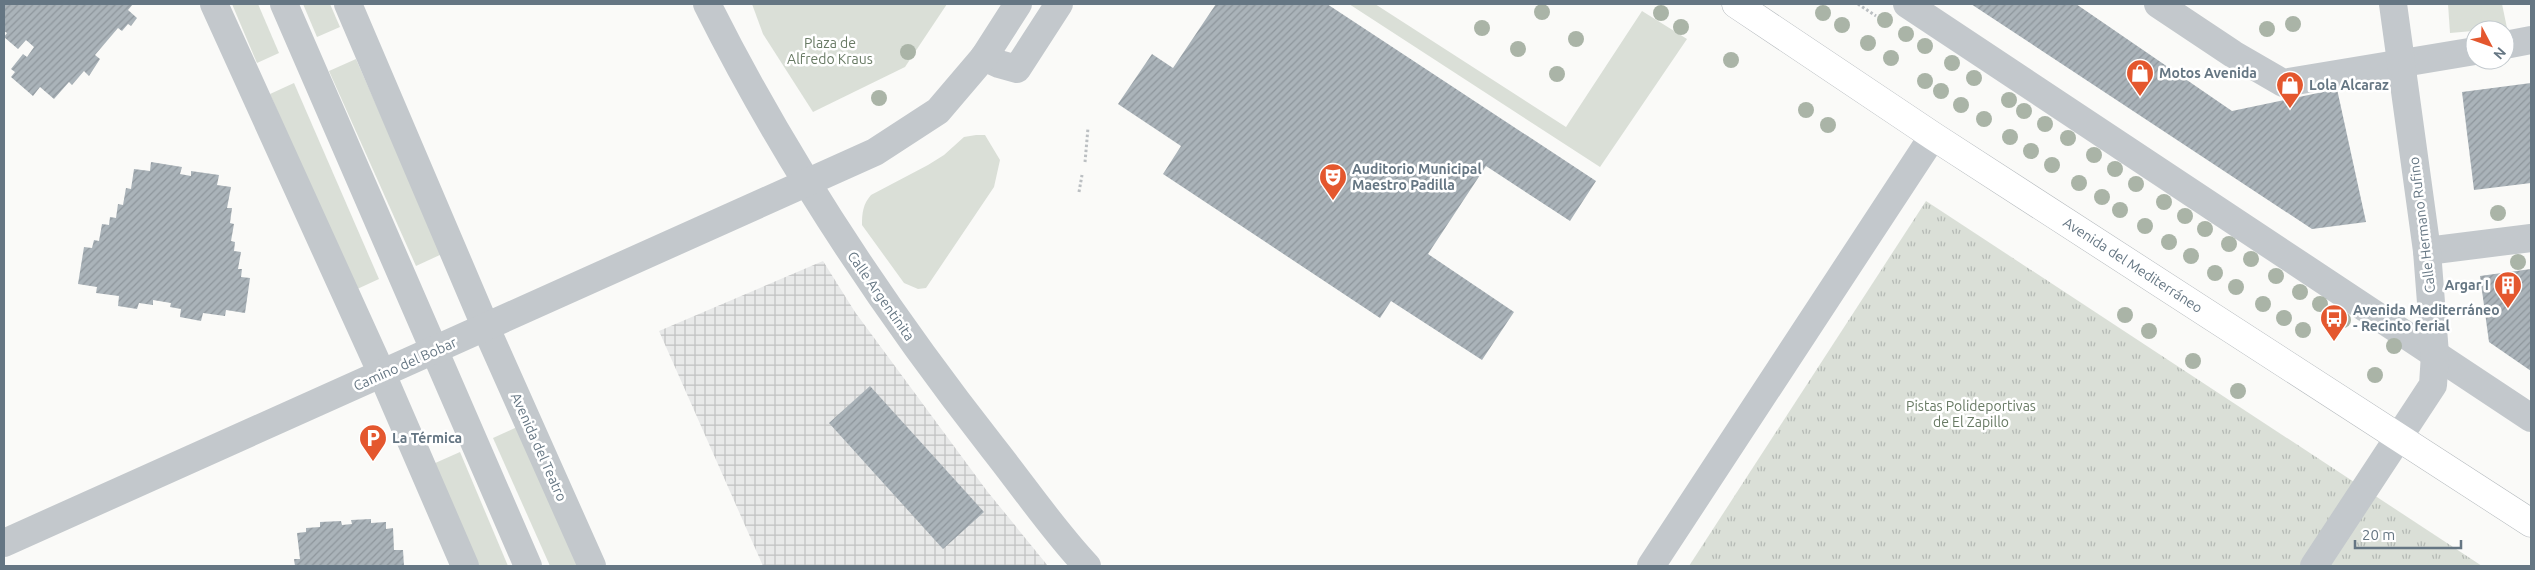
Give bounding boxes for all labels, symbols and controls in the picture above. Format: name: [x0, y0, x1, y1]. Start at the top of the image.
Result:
north arrow: [2465, 20, 2515, 70]
park label: Plaza de Alfredo Kraus: [787, 35, 873, 67]
text: N: [2490, 44, 2509, 63]
shop icon: Motos Avenida: [2125, 58, 2155, 97]
place label: Motos Avenida: [2159, 65, 2257, 81]
shop icon: Lola Alcaraz: [2275, 70, 2305, 109]
place label: Lola Alcaraz: [2309, 77, 2389, 93]
street label: Calle Hermano Rufino: [2406, 156, 2438, 294]
place label: Auditorio Municipal Maestro Padilla: [1352, 161, 1482, 193]
theatre icon: Auditorio Municipal Maestro Padilla: [1318, 162, 1348, 201]
street label: Avenida del Mediterráneo: [2060, 214, 2206, 316]
street label: Calle Argentinita: [844, 248, 918, 344]
building icon: Argar I: [2493, 270, 2523, 309]
place label: Argar I: [2444, 277, 2489, 293]
place label: Avenida Mediterráneo - Recinto ferial: [2353, 302, 2500, 334]
bus stop icon: Avenida Mediterráneo - Recinto ferial: [2319, 303, 2349, 342]
street label: Camino del Bobar: [351, 334, 460, 394]
street label: Avenida del Teatro: [508, 390, 570, 504]
park label: Pistas Polideportivas de El Zapillo: [1906, 398, 2036, 430]
parking icon: La Térmica: [358, 423, 388, 462]
place label: La Térmica: [392, 430, 462, 446]
scale bar: [2355, 518, 2461, 550]
text: 20 m: [2362, 526, 2395, 543]

